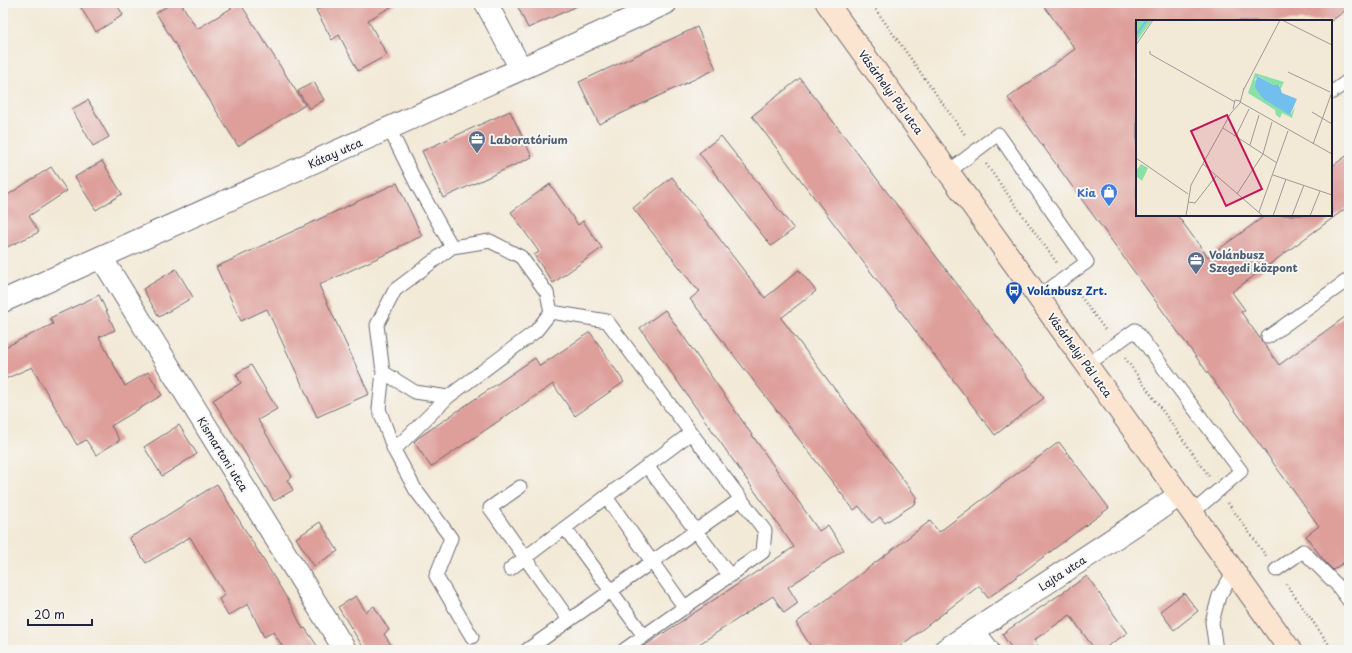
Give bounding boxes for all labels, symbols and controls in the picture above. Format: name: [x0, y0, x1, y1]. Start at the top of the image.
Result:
inset map: [1136, 20, 1332, 216]
street label: Vásárhelyi Pál utca: [855, 46, 928, 138]
office icon: Laboratórium: [467, 129, 487, 154]
place label: Laboratórium: [490, 131, 568, 148]
street label: Kátay utca: [305, 133, 365, 173]
shop icon: Kia: [1099, 182, 1119, 207]
place label: Kia: [1077, 184, 1097, 201]
place label: Volánbusz Szegedi központ: [1209, 246, 1298, 276]
office icon: Volánbusz Szegedi központ: [1186, 250, 1206, 275]
bus stop icon: Volánbusz Zrt.: [1004, 280, 1024, 305]
place label: Volánbusz Zrt.: [1027, 282, 1107, 299]
street label: Vásárhelyi Pál utca: [1044, 309, 1117, 401]
street label: Kismartoni utca: [193, 413, 253, 495]
street label: Lajta utca: [1035, 551, 1089, 595]
scale bar: [28, 601, 92, 627]
text: 20 m: [34, 605, 65, 623]

